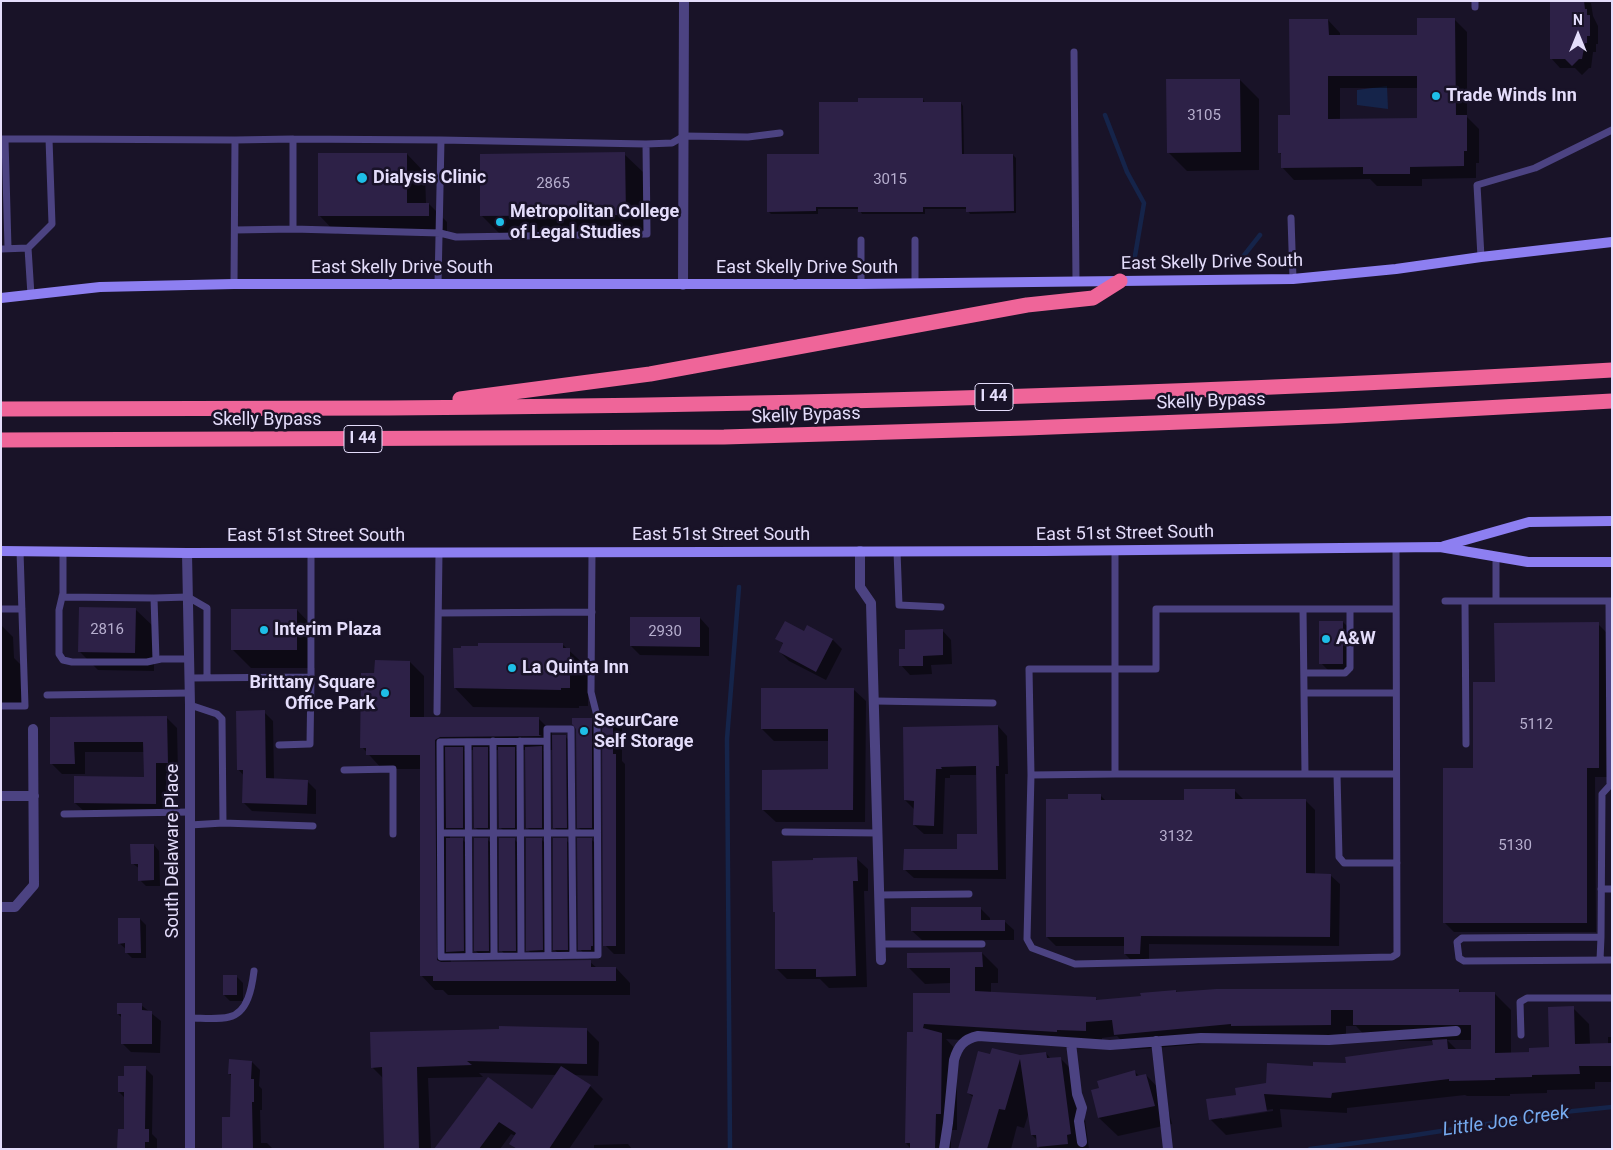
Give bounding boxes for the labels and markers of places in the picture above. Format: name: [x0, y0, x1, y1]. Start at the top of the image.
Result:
place label: Trade Winds Inn: [1446, 85, 1577, 107]
marker: Trade Winds Inn: [1430, 90, 1442, 102]
place label: Dialysis Clinic: [373, 167, 486, 189]
marker: Dialysis Clinic: [355, 171, 369, 185]
place label: Metropolitan College of Legal Studies: [510, 201, 679, 243]
marker: Metropolitan College of Legal Studies: [494, 216, 506, 228]
place label: Interim Plaza: [274, 619, 381, 641]
marker: Interim Plaza: [258, 624, 270, 636]
place label: A&W: [1336, 628, 1376, 650]
marker: A&W: [1320, 633, 1332, 645]
place label: La Quinta Inn: [522, 657, 629, 679]
marker: La Quinta Inn: [506, 662, 518, 674]
place label: Brittany Square Office Park: [250, 672, 375, 714]
marker: Brittany Square Office Park: [379, 687, 391, 699]
place label: SecurCare Self Storage: [594, 710, 694, 752]
marker: SecurCare Self Storage: [578, 725, 590, 737]

